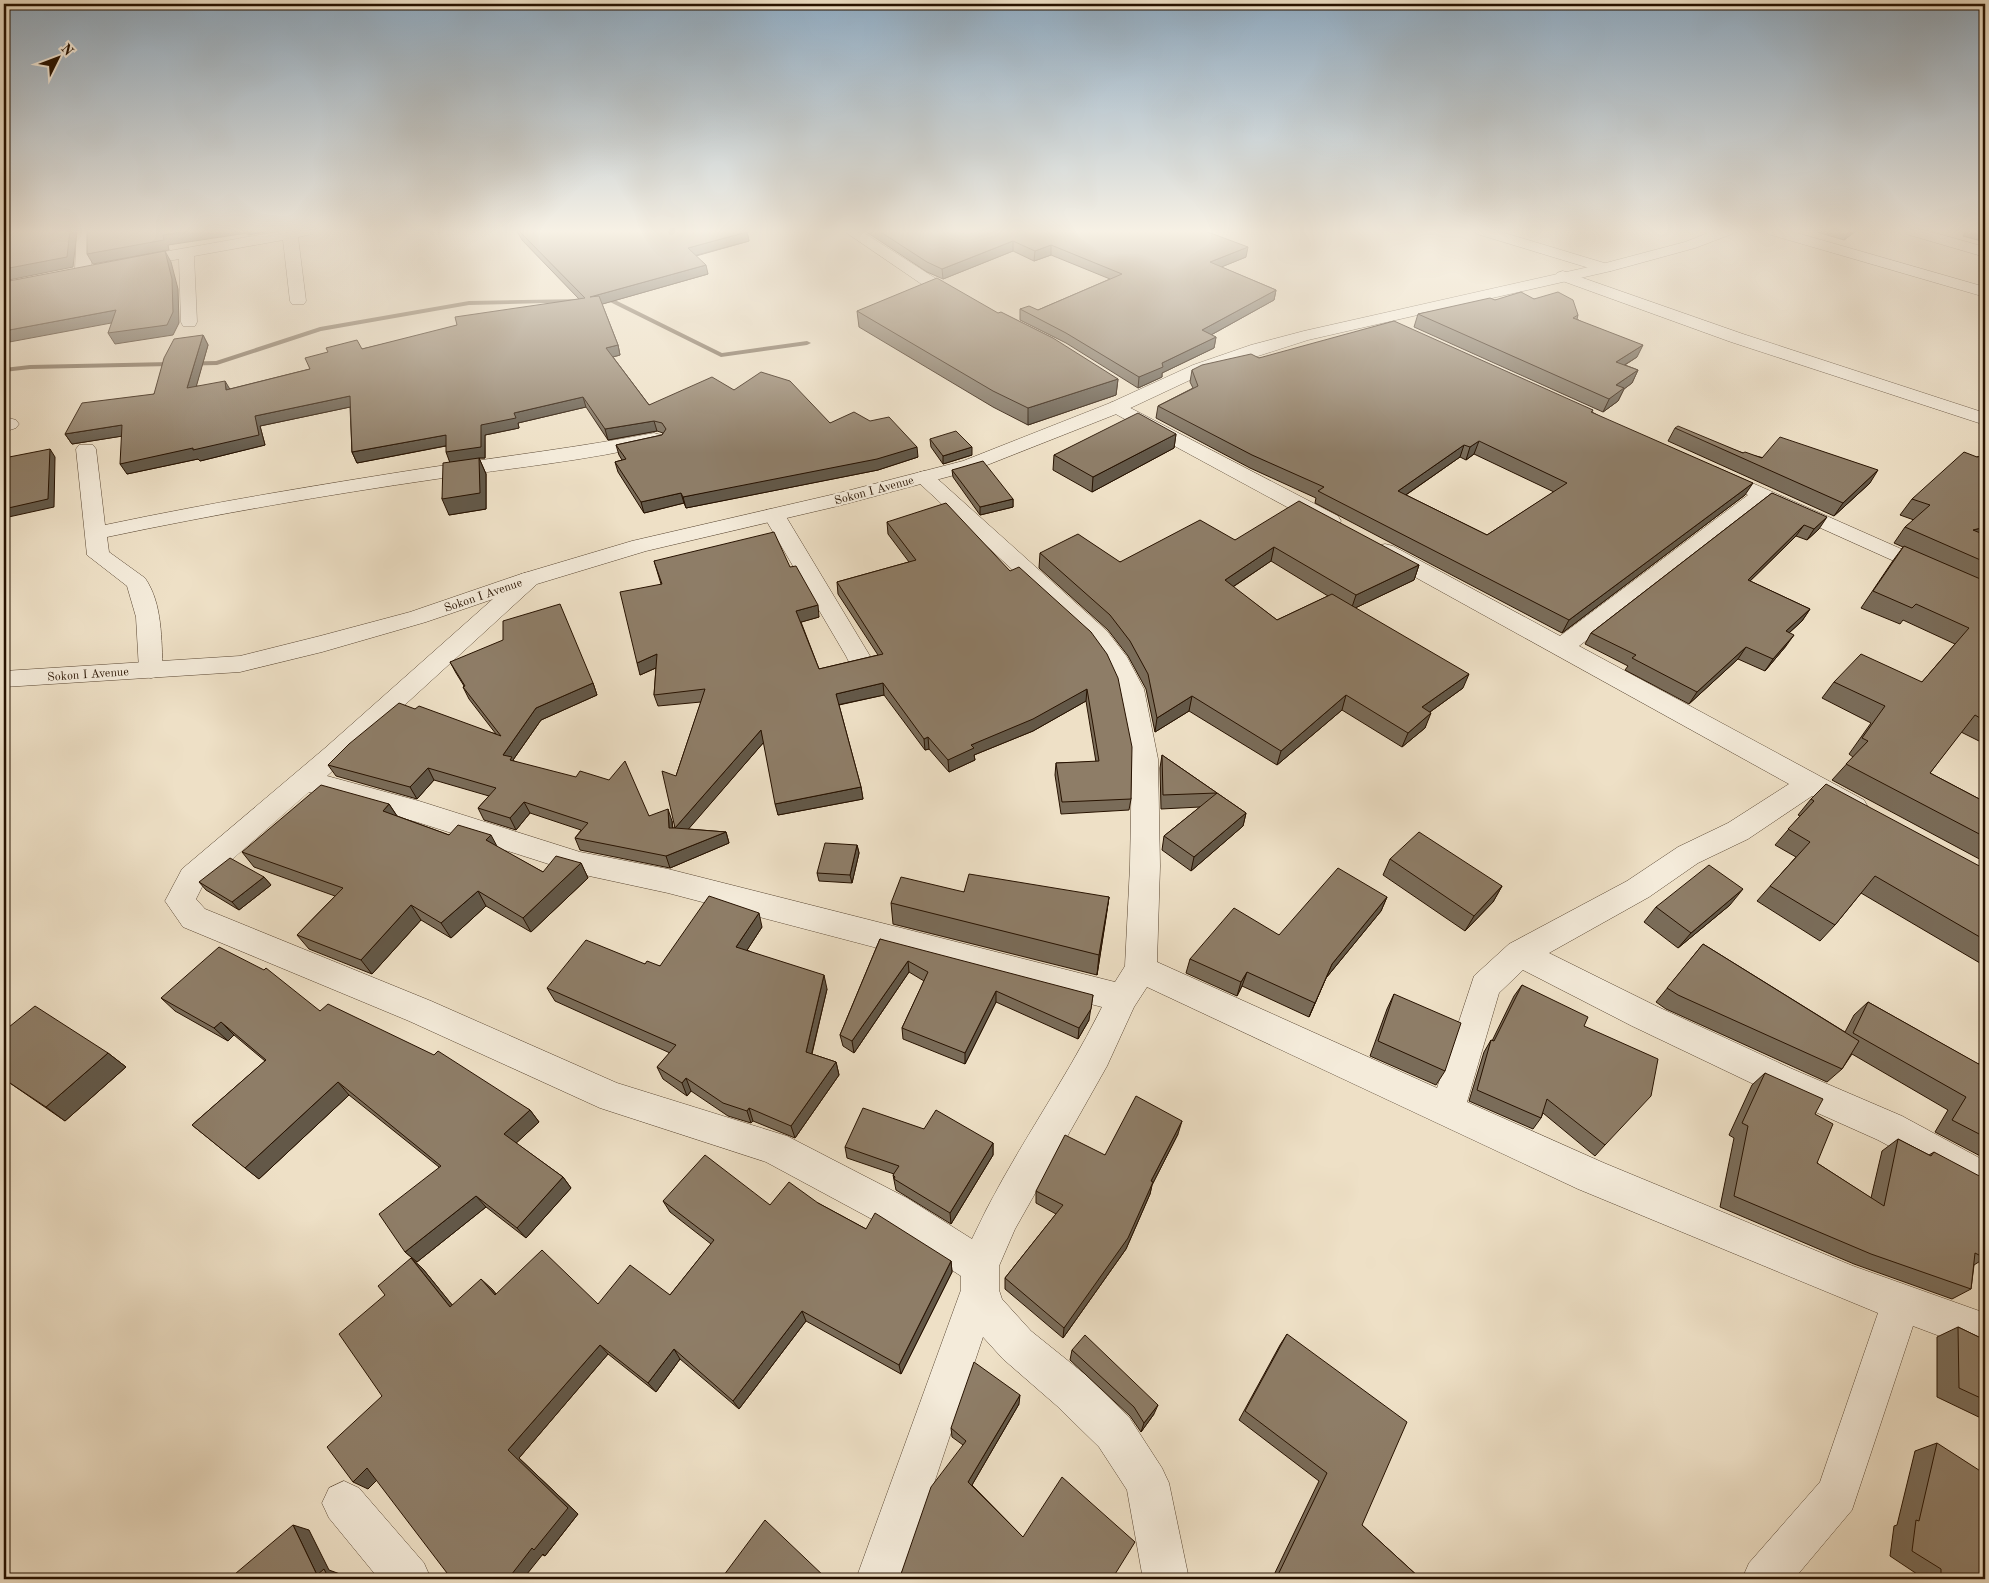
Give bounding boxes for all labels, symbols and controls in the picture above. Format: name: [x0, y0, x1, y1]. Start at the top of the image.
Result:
north arrow: [32, 32, 82, 82]
text: N: [58, 41, 76, 59]
street label: Sokon I Avenue: [833, 474, 916, 507]
street label: Sokon I Avenue: [443, 577, 524, 615]
street label: Sokon I Avenue: [47, 666, 130, 684]

